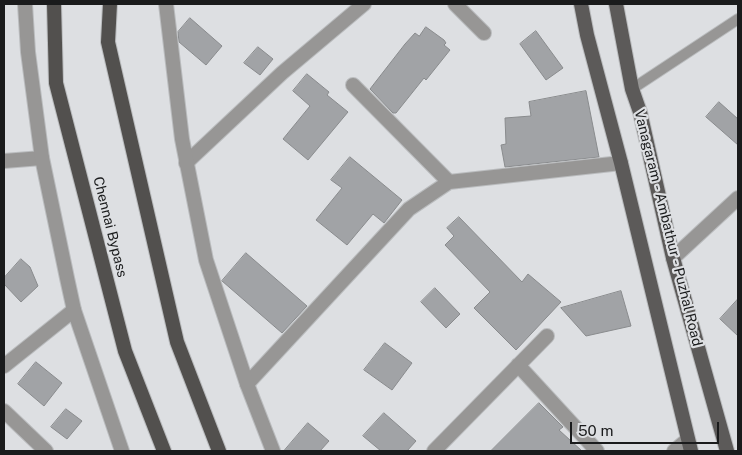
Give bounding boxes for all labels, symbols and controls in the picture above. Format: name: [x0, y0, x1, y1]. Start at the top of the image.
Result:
street label: Vanagaram - Ambathur - Puzhal Road: [630, 108, 706, 348]
street label: Chennai Bypass: [89, 175, 131, 279]
scale bar: [572, 412, 721, 444]
text: 50 m: [578, 422, 613, 439]

